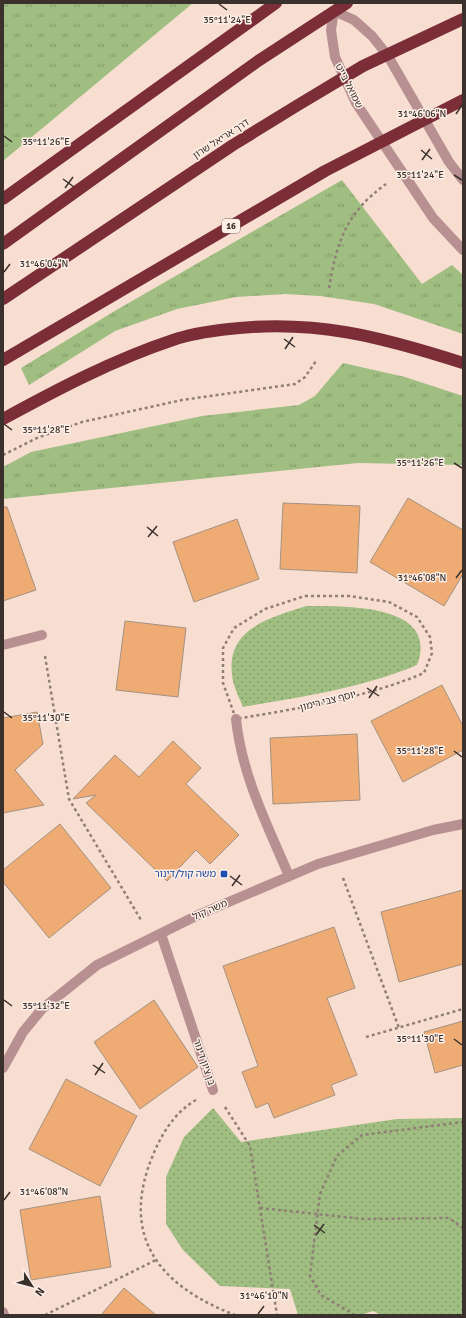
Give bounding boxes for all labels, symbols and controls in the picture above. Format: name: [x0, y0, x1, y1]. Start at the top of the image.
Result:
text: 35°11'24"E: [203, 14, 251, 26]
street label: שמואל בייט: [333, 62, 365, 110]
text: 31°46'06"N: [398, 108, 446, 120]
street label: דרך אריאל שרון: [191, 116, 252, 162]
text: 35°11'26"E: [22, 136, 70, 148]
text: 35°11'24"E: [396, 169, 444, 181]
road number: 16: [222, 219, 240, 233]
text: 31°46'04"N: [20, 258, 68, 270]
text: 35°11'28"E: [22, 424, 70, 436]
text: 35°11'26"E: [396, 457, 444, 469]
text: 31°46'08"N: [398, 572, 446, 584]
street label: יוסף צבי רימון: [299, 688, 357, 714]
text: 35°11'30"E: [22, 712, 70, 724]
text: 35°11'28"E: [396, 745, 444, 757]
place label: משה קול/דינור: [155, 868, 216, 880]
marker: משה קול/דינור: [219, 869, 229, 879]
street label: משה קול: [191, 897, 230, 923]
text: 35°11'32"E: [22, 1000, 70, 1012]
text: 35°11'30"E: [396, 1033, 444, 1045]
street label: בן ציון דינור: [190, 1037, 218, 1087]
text: 31°46'08"N: [20, 1186, 68, 1198]
north arrow: [12, 1266, 52, 1306]
text: N: [32, 1285, 47, 1299]
text: 31°46'10"N: [240, 1290, 288, 1302]

